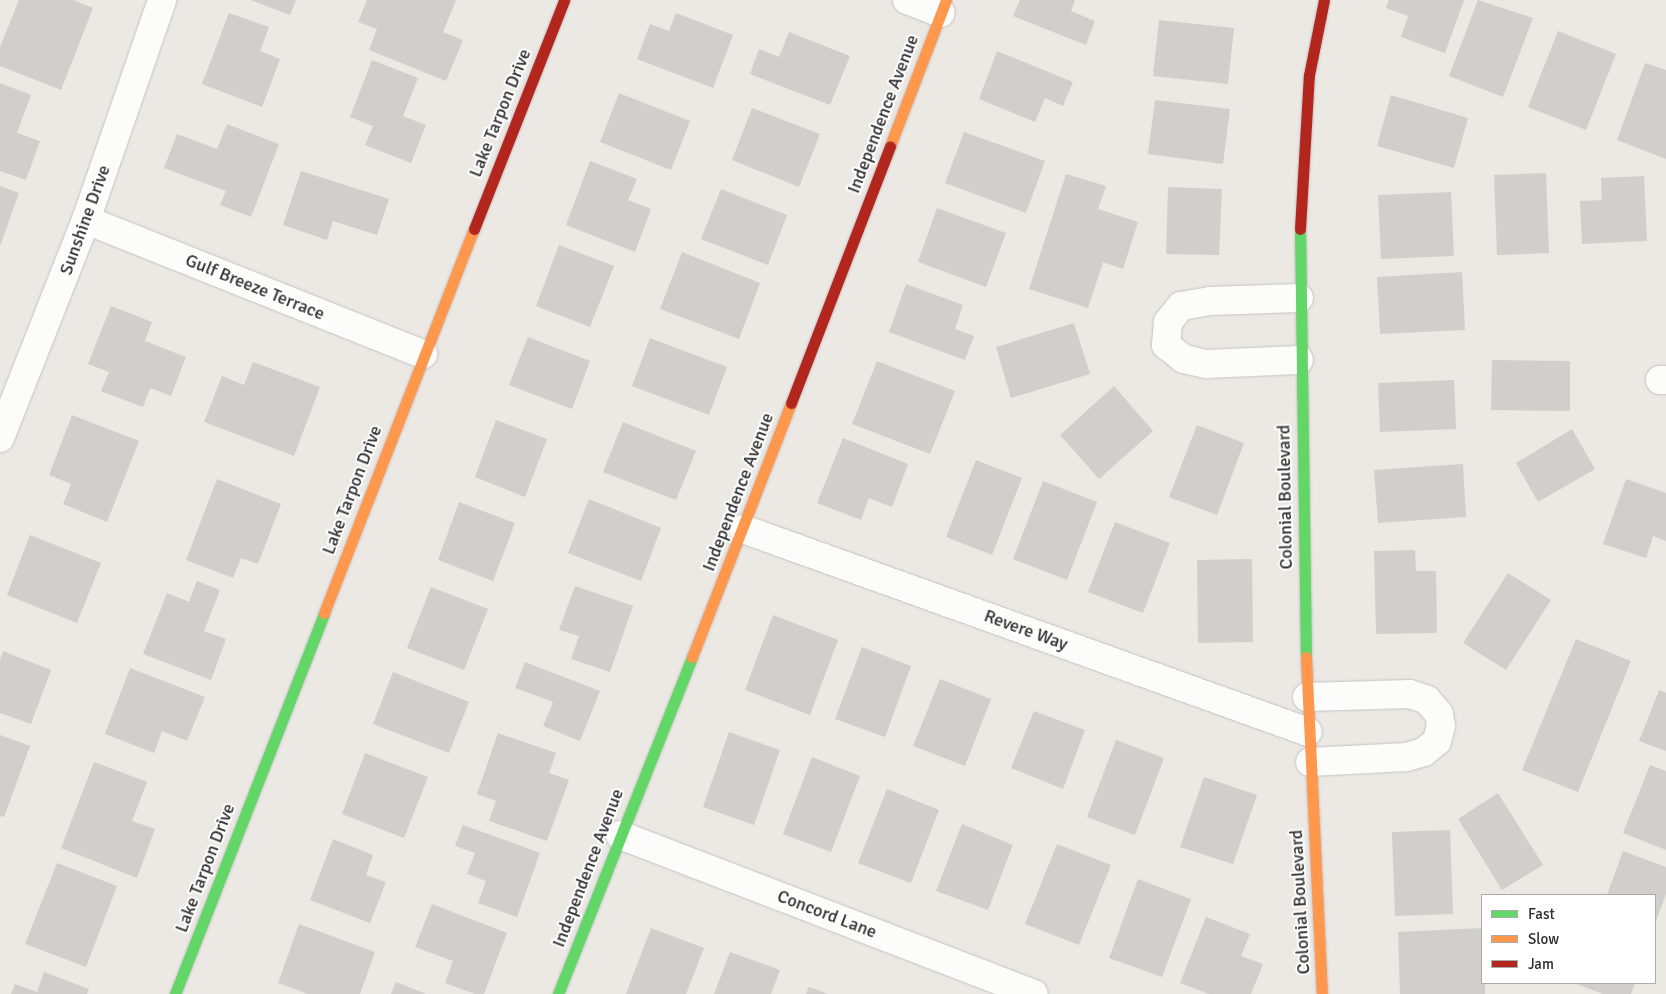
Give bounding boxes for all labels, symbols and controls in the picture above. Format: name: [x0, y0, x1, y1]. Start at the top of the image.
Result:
street label: Independence Avenue: [843, 32, 923, 196]
street label: Lake Tarpon Drive: [464, 46, 536, 180]
street label: Sunshine Drive: [55, 162, 115, 278]
street label: Gulf Breeze Terrace: [182, 249, 328, 325]
street label: Independence Avenue: [698, 410, 778, 574]
street label: Lake Tarpon Drive: [318, 423, 386, 557]
street label: Colonial Boulevard: [1273, 424, 1297, 570]
street label: Revere Way: [981, 605, 1071, 655]
street label: Independence Avenue: [548, 786, 628, 950]
street label: Lake Tarpon Drive: [171, 801, 239, 935]
street label: Colonial Boulevard: [1285, 829, 1315, 975]
street label: Concord Lane: [774, 885, 880, 943]
legend: [1481, 894, 1656, 984]
text: Fast: [1528, 905, 1555, 923]
text: Slow: [1528, 930, 1559, 948]
text: Jam: [1528, 955, 1554, 973]

